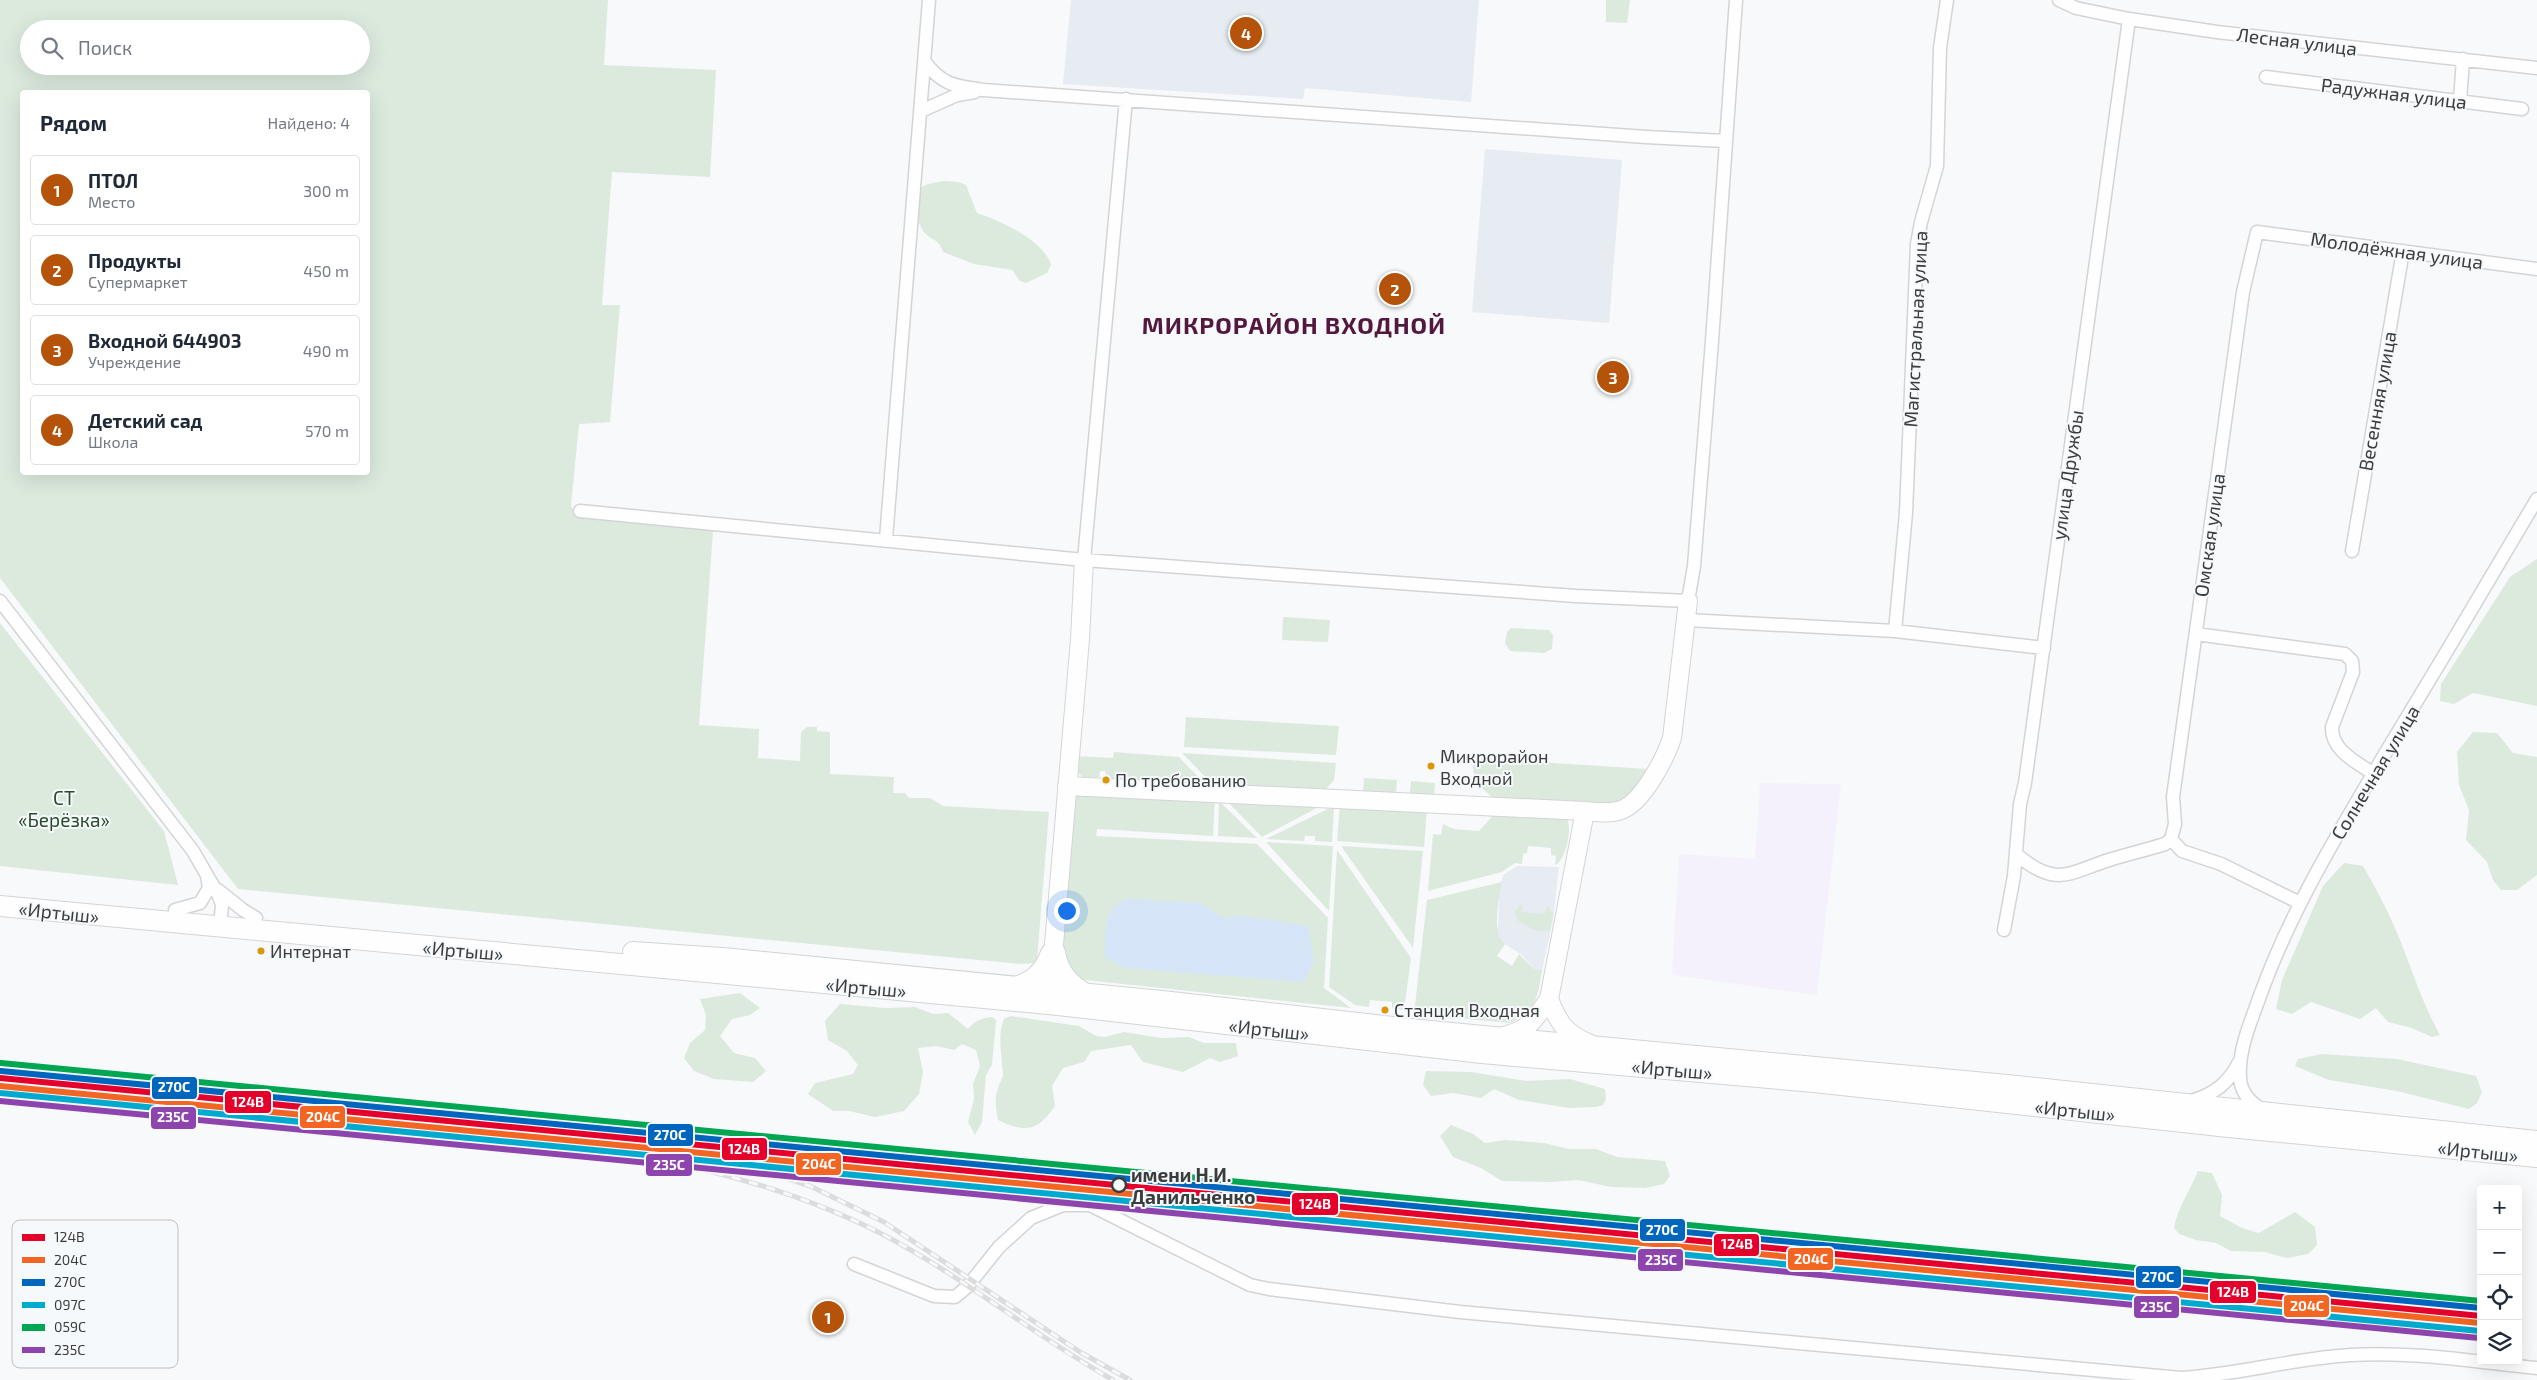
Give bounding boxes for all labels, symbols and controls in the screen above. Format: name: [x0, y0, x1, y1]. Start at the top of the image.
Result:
pin: 4: [1230, 14, 1262, 52]
search box: [20, 20, 370, 75]
street label: Лесная улица: [2235, 22, 2359, 61]
icon: search: [38, 34, 66, 62]
text: Поиск: [78, 36, 132, 59]
street label: Радужная улица: [2320, 73, 2468, 114]
text: Рядом: [40, 110, 107, 135]
text: Найдено: 4: [267, 113, 350, 132]
text: ПТОЛ: [88, 169, 138, 192]
text: 1: [54, 181, 60, 200]
text: 300 m: [303, 181, 349, 200]
text: Место: [88, 192, 135, 211]
street label: Молодёжная улица: [2309, 227, 2485, 274]
street label: Магистральная улица: [1898, 230, 1933, 428]
text: Продукты: [88, 249, 181, 272]
text: 2: [52, 261, 62, 280]
text: 450 m: [303, 261, 349, 280]
pin: 2: [1379, 270, 1411, 308]
text: Супермаркет: [88, 272, 187, 291]
district label: МИКРОРАЙОН ВХОДНОЙ: [1142, 310, 1446, 339]
text: Входной 644903: [88, 329, 242, 352]
street label: Весенняя улица: [2353, 329, 2402, 473]
text: 3: [52, 341, 62, 360]
text: 490 m: [303, 341, 349, 360]
text: Учреждение: [88, 352, 181, 371]
pin: 3: [1597, 358, 1629, 396]
street label: улица Дружбы: [2046, 408, 2089, 542]
text: Детский сад: [88, 409, 203, 432]
text: 4: [52, 421, 62, 440]
text: 570 m: [305, 421, 349, 440]
text: Школа: [88, 432, 138, 451]
street label: Омская улица: [2189, 472, 2230, 598]
street label: Солнечная улица: [2326, 701, 2425, 844]
place label: Микрорайон Входной: [1440, 745, 1549, 789]
marker: Микрорайон Входной: [1426, 761, 1436, 771]
place label: По требованию: [1115, 769, 1246, 791]
marker: По требованию: [1101, 775, 1111, 785]
park label: СТ «Берёзка»: [18, 786, 110, 831]
street label: «Иртыш»: [18, 896, 100, 928]
your location: [1054, 898, 1080, 924]
street label: «Иртыш»: [422, 935, 504, 965]
place label: Интернат: [270, 940, 351, 962]
marker: Интернат: [256, 946, 266, 956]
street label: «Иртыш»: [825, 972, 907, 1002]
place label: Станция Входная: [1394, 999, 1540, 1021]
marker: Станция Входная: [1380, 1005, 1390, 1015]
street label: «Иртыш»: [1228, 1013, 1310, 1045]
street label: «Иртыш»: [1631, 1054, 1713, 1084]
line badge: 270С: [151, 1076, 198, 1100]
text: 270С: [158, 1078, 190, 1095]
line badge: 124В: [224, 1090, 272, 1114]
text: 124В: [232, 1093, 264, 1110]
street label: «Иртыш»: [2034, 1094, 2116, 1126]
line badge: 204С: [299, 1105, 346, 1129]
line badge: 235С: [150, 1106, 197, 1130]
text: 235С: [157, 1108, 189, 1125]
text: 204С: [306, 1108, 340, 1125]
line badge: 270С: [647, 1123, 694, 1147]
text: 270С: [654, 1126, 686, 1143]
street label: «Иртыш»: [2437, 1135, 2519, 1167]
line badge: 124В: [721, 1137, 768, 1161]
text: 124В: [728, 1140, 760, 1157]
line badge: 204С: [795, 1152, 842, 1176]
line badge: 235С: [645, 1153, 693, 1177]
text: 204С: [802, 1155, 836, 1172]
text: 235С: [653, 1156, 685, 1173]
place label: имени Н.И. Данильченко: [1131, 1163, 1255, 1208]
marker: имени Н.И. Данильченко: [1111, 1177, 1127, 1193]
map controls: [2477, 1185, 2522, 1365]
button: +: [2477, 1185, 2522, 1230]
line badge: 124В: [1291, 1192, 1339, 1216]
text: 124В: [1299, 1195, 1331, 1212]
line badge: 270С: [1639, 1218, 1686, 1242]
legend: [12, 1220, 178, 1368]
text: 270С: [1646, 1221, 1678, 1238]
text: 124В: [54, 1228, 85, 1245]
button: −: [2477, 1230, 2522, 1275]
line badge: 124В: [1713, 1233, 1760, 1257]
text: 124В: [1721, 1235, 1753, 1252]
line badge: 204С: [1787, 1247, 1834, 1271]
line badge: 235С: [1637, 1248, 1684, 1272]
text: 204С: [1794, 1250, 1828, 1267]
text: 204С: [54, 1251, 87, 1268]
text: 235С: [1645, 1251, 1677, 1268]
line badge: 270С: [2135, 1265, 2182, 1289]
text: 270С: [2142, 1268, 2174, 1285]
text: 270С: [54, 1273, 85, 1290]
button: locate: [2477, 1275, 2522, 1320]
line badge: 124В: [2209, 1280, 2257, 1304]
text: 124В: [2217, 1283, 2249, 1300]
line badge: 204С: [2283, 1294, 2330, 1318]
line badge: 235С: [2133, 1295, 2180, 1319]
text: 097С: [54, 1296, 86, 1313]
text: 204С: [2290, 1297, 2324, 1314]
pin: 1: [812, 1298, 844, 1336]
text: 235С: [2140, 1298, 2172, 1315]
text: 059С: [54, 1318, 86, 1335]
button: layers: [2477, 1320, 2522, 1365]
text: 235С: [54, 1341, 85, 1358]

